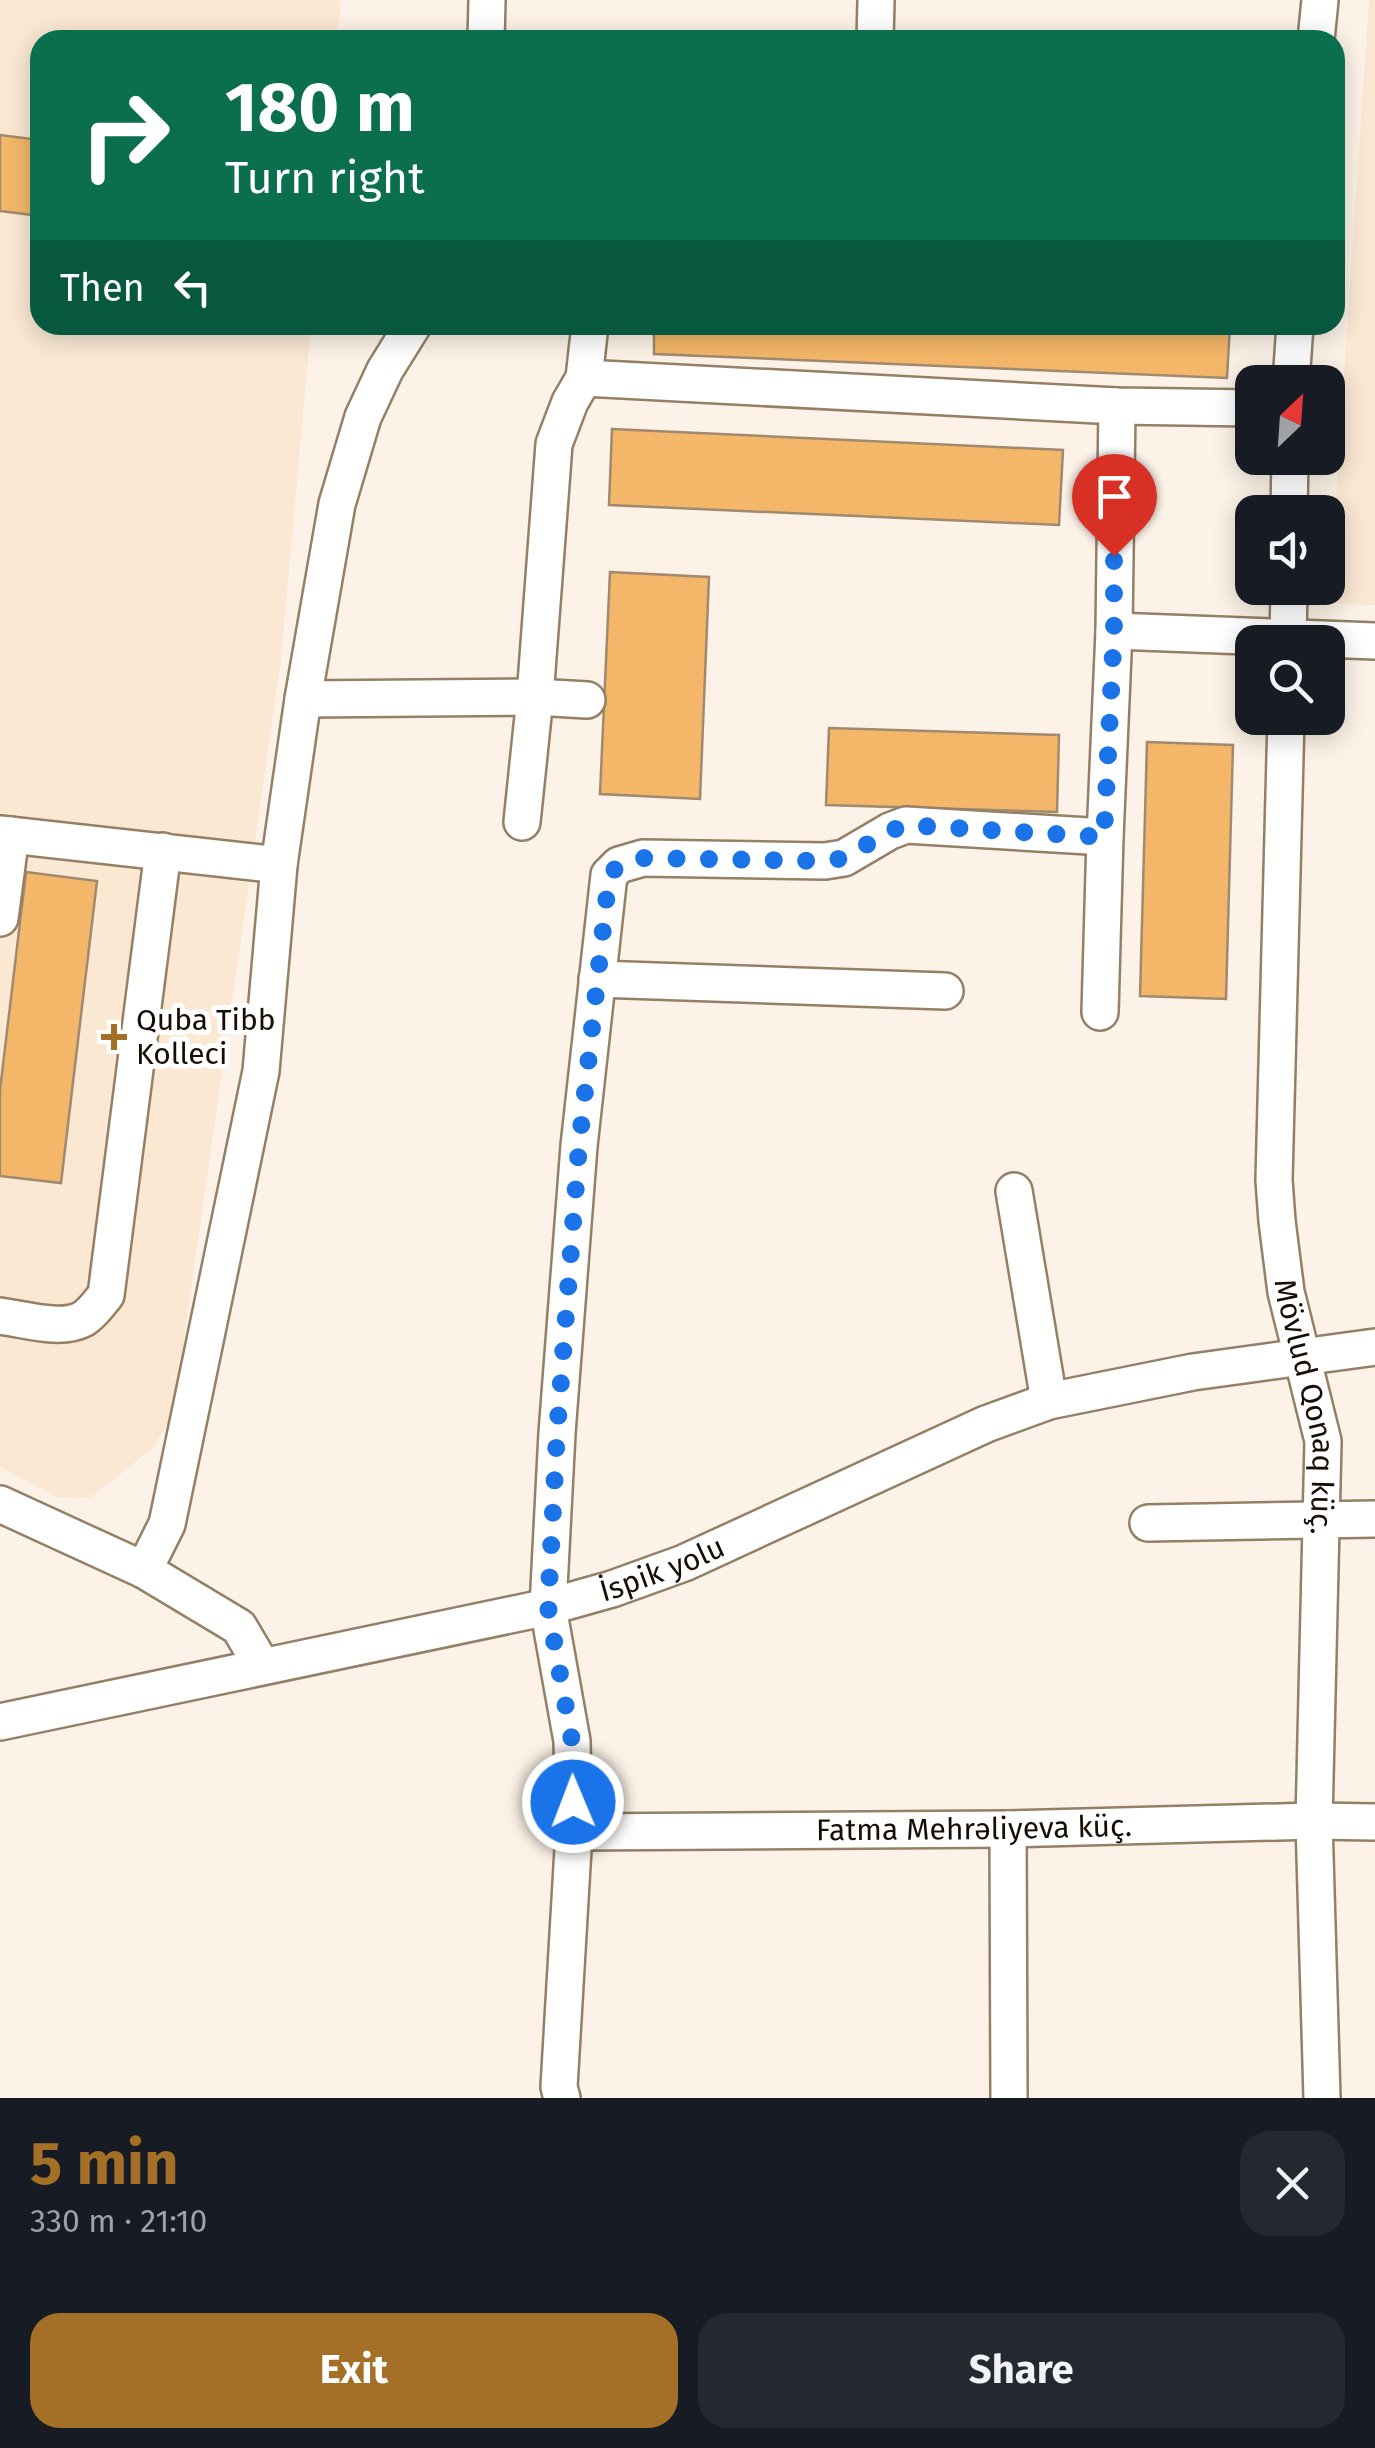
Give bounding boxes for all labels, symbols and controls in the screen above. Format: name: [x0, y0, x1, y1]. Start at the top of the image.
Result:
text: 180 m: [225, 66, 415, 150]
icon: right: [60, 70, 190, 200]
text: Turn right: [225, 151, 424, 205]
icon: left: [165, 260, 220, 315]
text: Then: [60, 265, 145, 311]
north arrow: [1235, 365, 1345, 475]
map controls: [1235, 365, 1345, 735]
pin: [1072, 454, 1157, 557]
icon: arrive: [1087, 469, 1142, 524]
button: sound: [1235, 495, 1345, 605]
button: search: [1235, 625, 1345, 735]
place label: Quba Tibb Kolleci: [136, 1002, 276, 1072]
marker: Quba Tibb Kolleci: [101, 1024, 127, 1050]
street label: Mövlud Qonaq küç.: [1267, 1277, 1341, 1535]
street label: İspik yolu: [596, 1529, 730, 1610]
position arrow: [521, 1750, 625, 1854]
street label: Fatma Mehrəliyeva küç.: [816, 1808, 1132, 1848]
text: 5 min: [30, 2128, 179, 2200]
button: close: [1240, 2131, 1345, 2236]
text: 330 m · 21:10: [30, 2202, 207, 2240]
button: Exit: [30, 2313, 678, 2428]
button: Share: [698, 2313, 1345, 2428]

